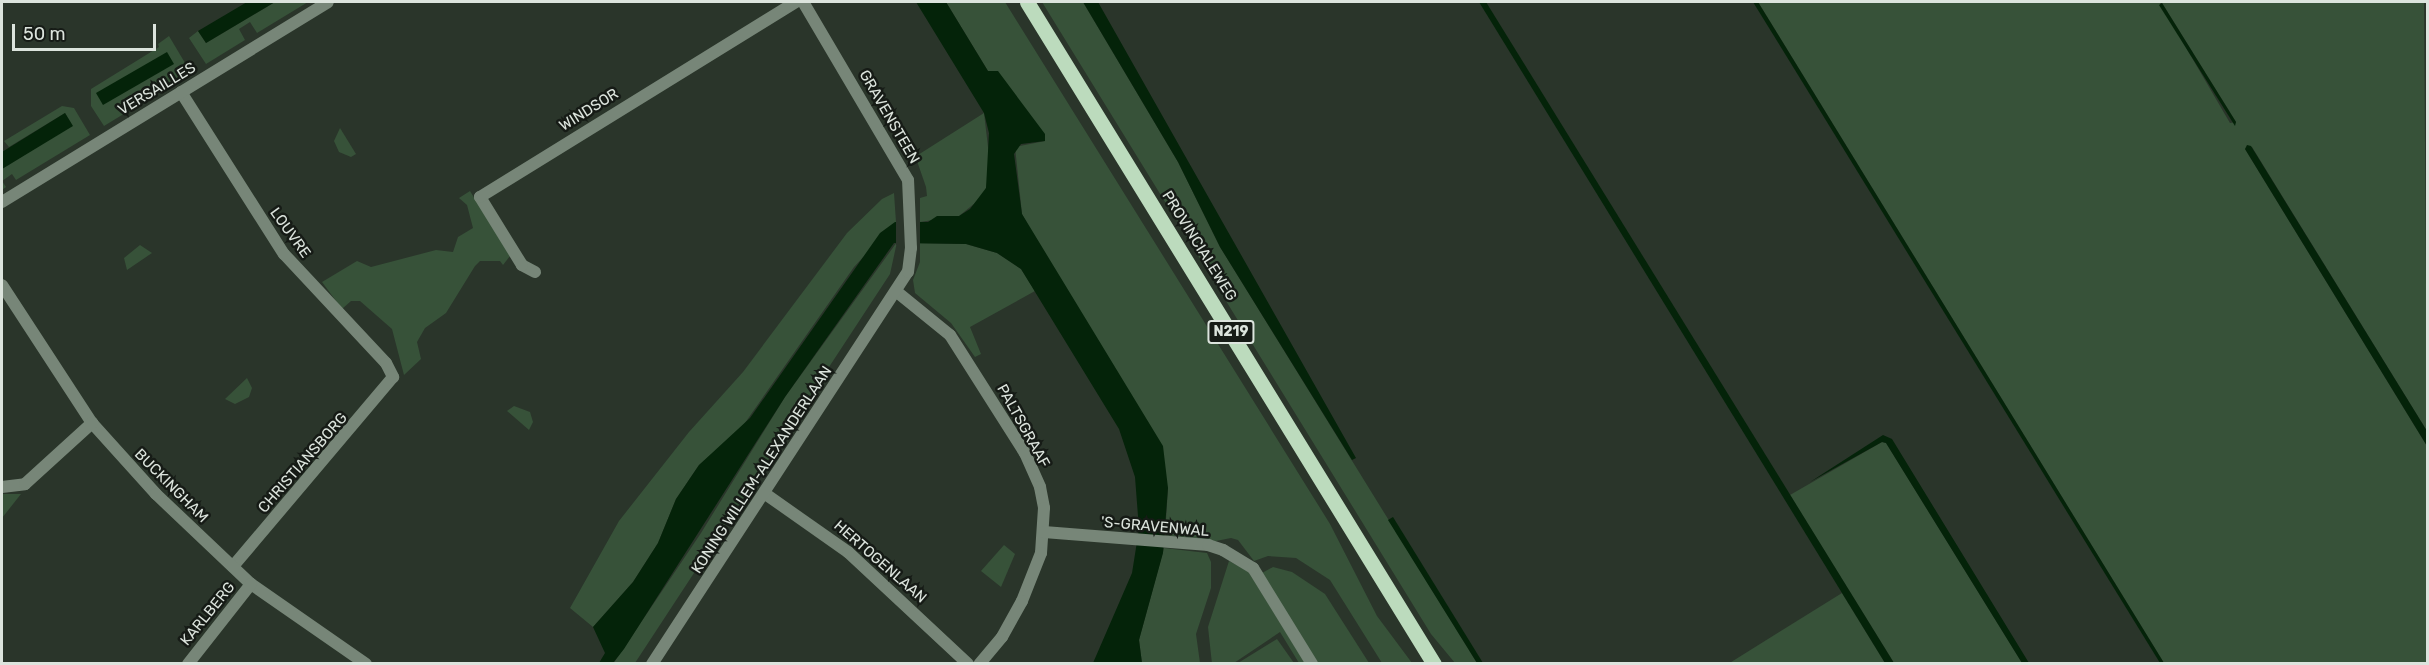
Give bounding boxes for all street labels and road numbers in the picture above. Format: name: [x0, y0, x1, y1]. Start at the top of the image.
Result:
street label: VERSAILLES: [115, 59, 199, 119]
street label: GRAVENSTEEN: [855, 67, 923, 167]
street label: WINDSOR: [556, 85, 622, 135]
street label: PROVINCIALEWEG: [1158, 188, 1240, 304]
street label: LOUVRE: [266, 204, 314, 262]
road number: N219: [1207, 321, 1255, 343]
street label: KONING WILLEM-ALEXANDERLAAN: [688, 363, 836, 577]
street label: PALTSGRAAF: [993, 381, 1053, 471]
street label: CHRISTIANSBORG: [255, 409, 351, 517]
street label: BUCKINGHAM: [130, 445, 212, 527]
street label: 'S-GRAVENWAL: [1100, 513, 1210, 541]
street label: HERTOGENLAAN: [830, 517, 930, 607]
street label: KARLBERG: [177, 579, 239, 649]

